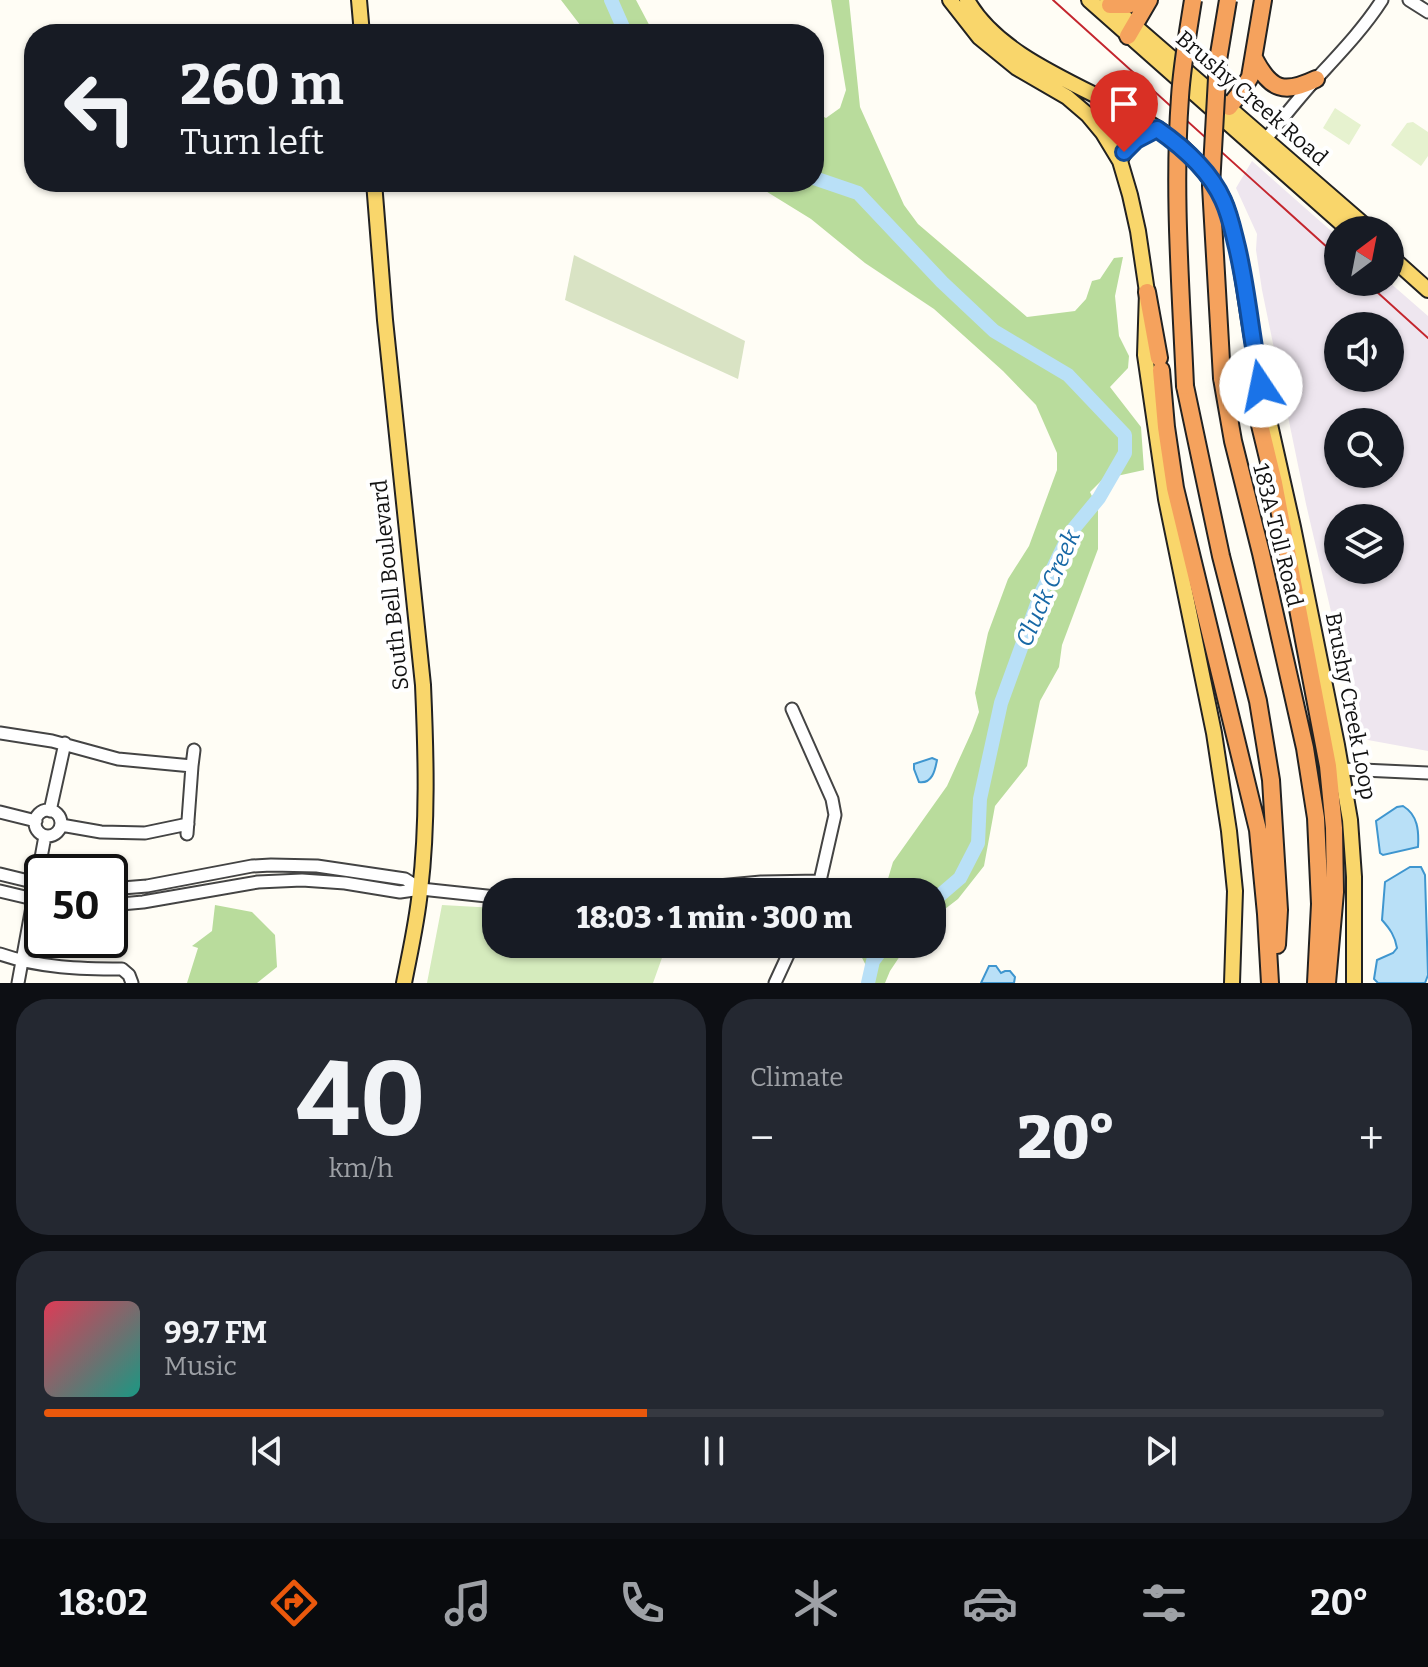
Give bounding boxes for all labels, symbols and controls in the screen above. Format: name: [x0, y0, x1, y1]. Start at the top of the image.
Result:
street label: Brushy Creek Road: [1171, 25, 1333, 171]
text: 260 m: [180, 52, 344, 119]
icon: left: [48, 56, 152, 160]
pin: [1090, 70, 1158, 152]
icon: arrive: [1102, 82, 1146, 126]
text: Turn left: [180, 120, 324, 164]
north arrow: [1324, 216, 1404, 296]
map controls: [1324, 216, 1404, 584]
button: sound: [1324, 312, 1404, 392]
position arrow: [1219, 344, 1303, 428]
button: search: [1324, 408, 1404, 488]
street label: 183A Toll Road: [1247, 461, 1309, 609]
street label: South Bell Boulevard: [366, 478, 414, 692]
button: layers: [1324, 504, 1404, 584]
water label: Cluck Creek: [1010, 525, 1087, 651]
street label: Brushy Creek Loop: [1320, 610, 1382, 802]
speed limit sign: 50: [24, 854, 128, 958]
text: 18:03 · 1 min · 300 m: [576, 900, 852, 936]
text: 40: [296, 1038, 426, 1163]
text: Climate: [750, 1062, 844, 1093]
text: 20°: [1017, 1102, 1116, 1174]
text: −: [750, 1112, 774, 1165]
text: +: [1359, 1112, 1384, 1165]
text: km/h: [329, 1153, 393, 1184]
text: 99.7 FM: [164, 1315, 267, 1351]
text: Music: [164, 1351, 237, 1382]
icon: previous: [245, 1429, 289, 1473]
icon: pause: [692, 1429, 736, 1473]
icon: next: [1139, 1429, 1183, 1473]
icon: directions: [266, 1575, 322, 1631]
icon: music: [440, 1575, 496, 1631]
icon: phone: [614, 1575, 670, 1631]
icon: climate: [788, 1575, 844, 1631]
icon: car: [962, 1575, 1018, 1631]
icon: filters: [1136, 1575, 1192, 1631]
text: 18:02: [59, 1581, 148, 1625]
text: 20°: [1310, 1581, 1369, 1625]

